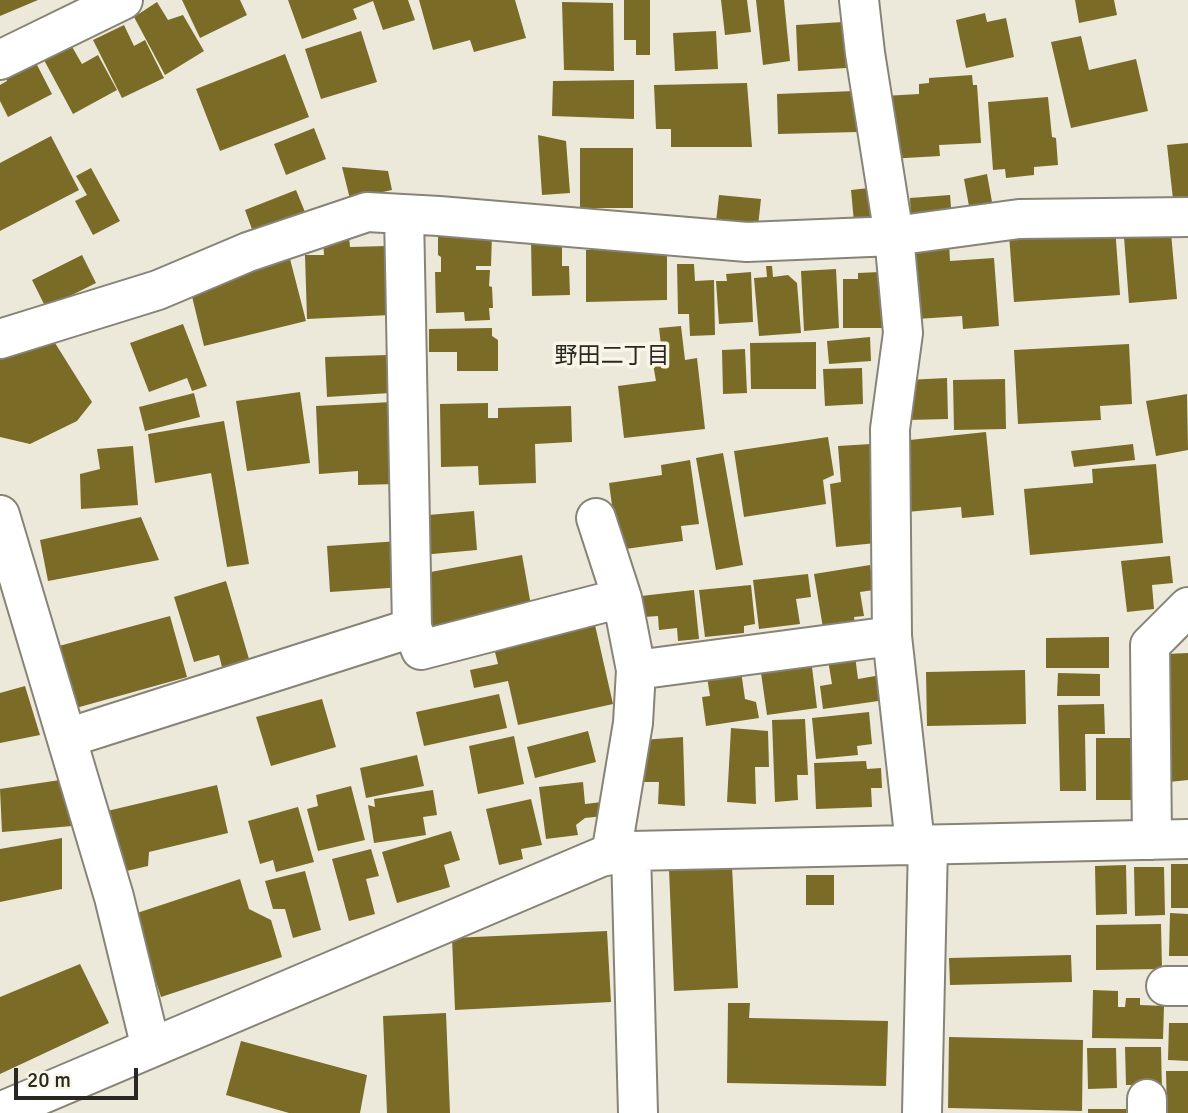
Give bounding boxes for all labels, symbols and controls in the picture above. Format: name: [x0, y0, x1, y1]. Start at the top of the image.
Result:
district label: 野田二丁目: [555, 343, 669, 371]
scale bar: [18, 1054, 142, 1098]
text: 20 m: [27, 1067, 71, 1093]

